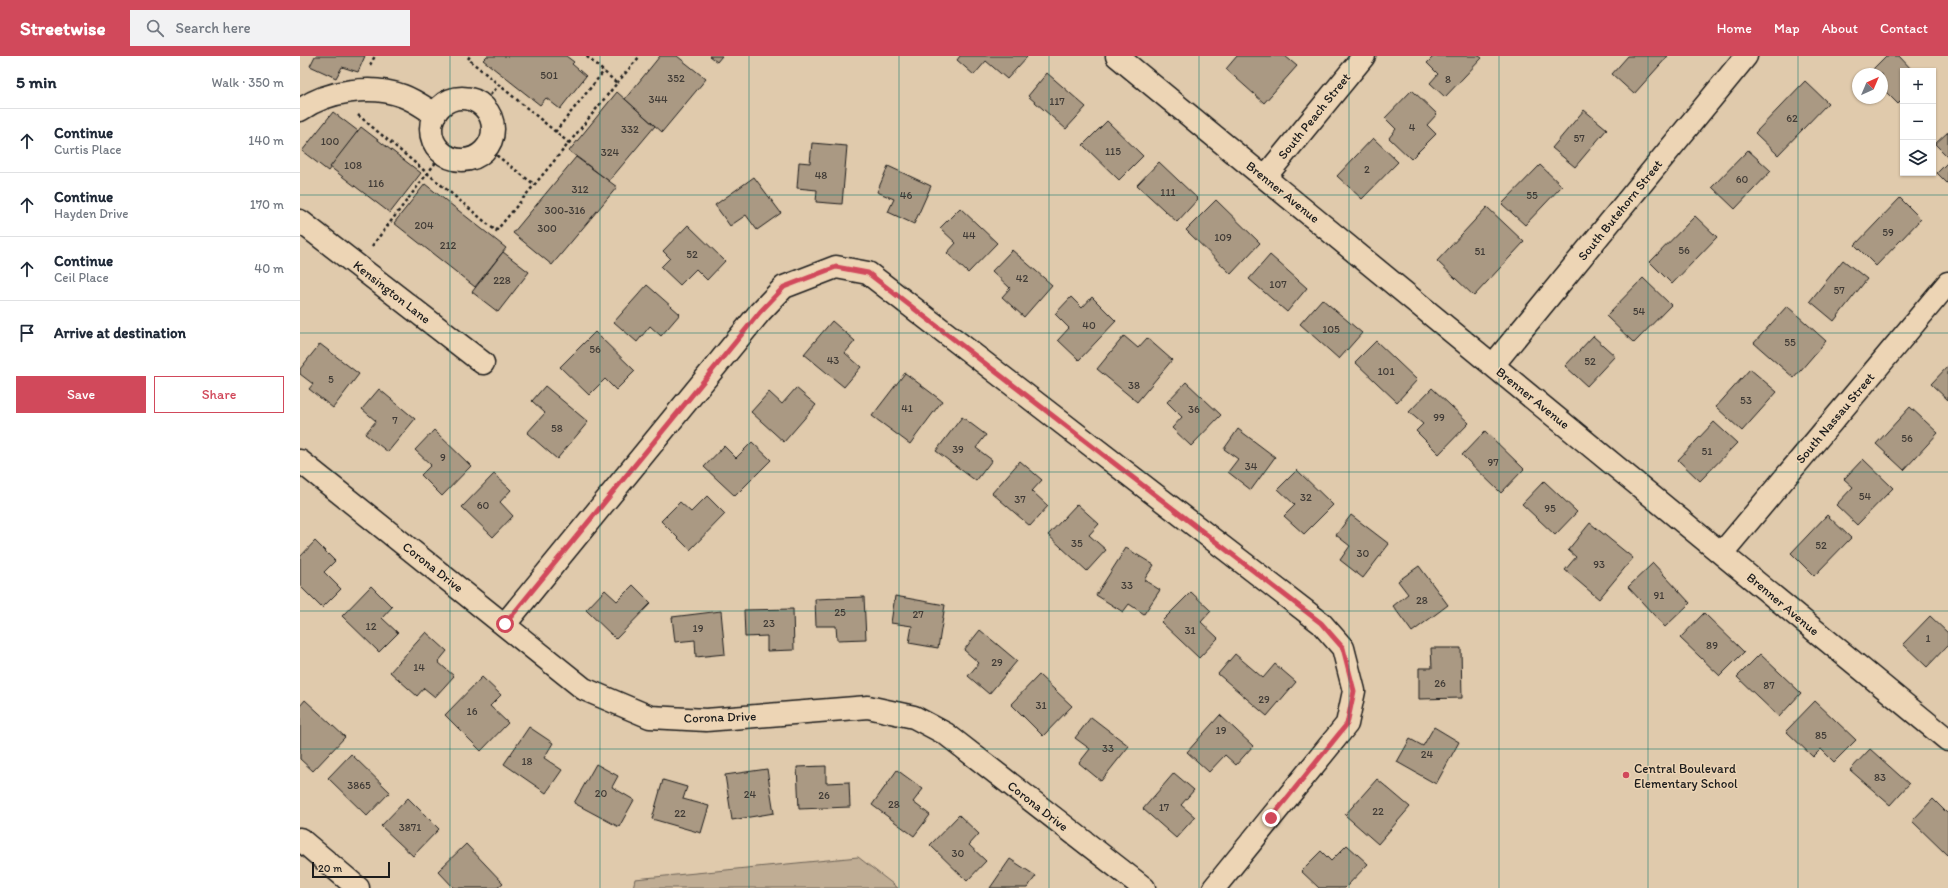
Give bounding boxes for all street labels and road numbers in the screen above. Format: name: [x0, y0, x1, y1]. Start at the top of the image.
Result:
street label: South Peach Street: [1275, 70, 1353, 162]
street label: South Butehorn Street: [1575, 157, 1665, 263]
street label: Brenner Avenue: [1243, 158, 1323, 226]
street label: Kensington Lane: [351, 257, 433, 327]
street label: Brenner Avenue: [1493, 364, 1573, 432]
street label: South Nassau Street: [1793, 369, 1878, 467]
street label: Corona Drive: [400, 539, 466, 595]
street label: Brenner Avenue: [1744, 569, 1822, 639]
street label: Corona Drive: [683, 708, 757, 726]
street label: Corona Drive: [1005, 778, 1071, 834]

